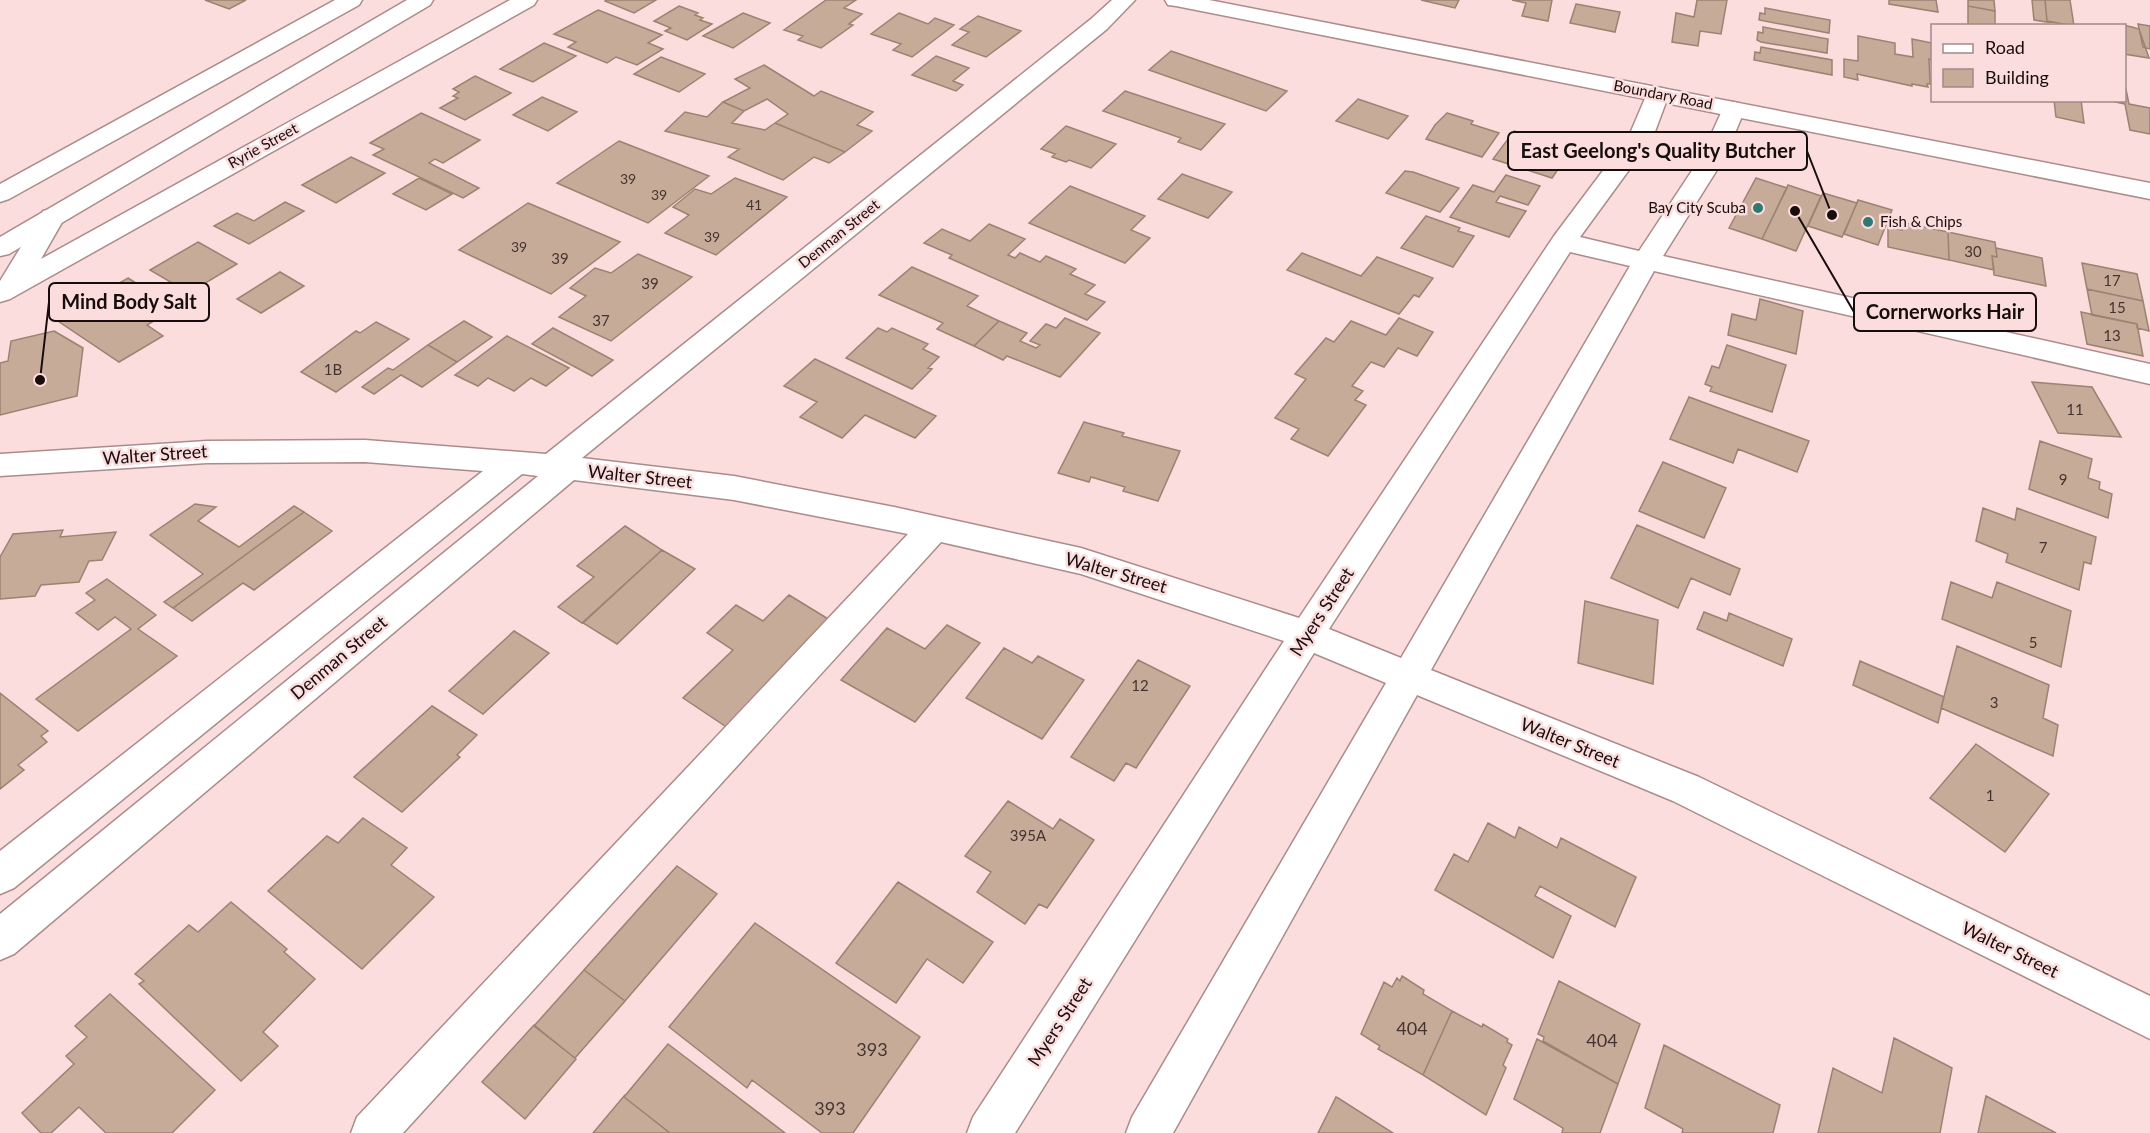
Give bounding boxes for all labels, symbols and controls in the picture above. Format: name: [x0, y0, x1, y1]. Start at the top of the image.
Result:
legend: [1931, 24, 2126, 102]
text: Road: [1985, 36, 2025, 58]
text: Building: [1985, 66, 2049, 88]
street label: Boundary Road: [1612, 76, 1714, 112]
street label: Ryrie Street: [224, 118, 301, 172]
callout: East Geelong's Quality Butcher: [1508, 132, 1807, 170]
text: East Geelong's Quality Butcher: [1521, 138, 1796, 162]
house number: 39: [620, 170, 636, 187]
house number: 39: [651, 186, 667, 203]
street label: Denman Street: [794, 195, 883, 271]
house number: 41: [746, 196, 762, 213]
place label: Bay City Scuba: [1648, 198, 1746, 216]
marker: Bay City Scuba: [1751, 201, 1765, 215]
place label: Fish & Chips: [1880, 212, 1962, 230]
marker: Fish & Chips: [1861, 215, 1875, 229]
house number: 39: [704, 228, 720, 245]
house number: 39: [511, 238, 527, 255]
house number: 30: [1964, 242, 1982, 260]
house number: 39: [551, 249, 569, 267]
house number: 17: [2103, 271, 2121, 289]
house number: 39: [641, 274, 659, 292]
callout: Mind Body Salt: [49, 283, 209, 321]
text: Mind Body Salt: [61, 289, 197, 313]
callout: Cornerworks Hair: [1854, 293, 2036, 331]
house number: 15: [2108, 298, 2126, 316]
text: Cornerworks Hair: [1866, 299, 2025, 323]
house number: 37: [592, 311, 610, 329]
house number: 13: [2103, 326, 2121, 344]
house number: 1B: [324, 360, 342, 378]
house number: 11: [2066, 400, 2084, 418]
street label: Walter Street: [102, 439, 209, 469]
street label: Walter Street: [587, 460, 694, 492]
house number: 9: [2059, 470, 2067, 488]
house number: 7: [2039, 538, 2048, 556]
street label: Walter Street: [1063, 547, 1170, 597]
street label: Myers Street: [1284, 563, 1358, 660]
street label: Denman Street: [286, 610, 391, 704]
house number: 5: [2029, 633, 2037, 651]
house number: 12: [1131, 676, 1149, 694]
house number: 3: [1990, 693, 1998, 711]
street label: Walter Street: [1518, 712, 1624, 772]
house number: 1: [1986, 786, 1994, 804]
house number: 395A: [1010, 826, 1047, 844]
street label: Walter Street: [1958, 916, 2063, 982]
street label: Myers Street: [1022, 973, 1096, 1070]
house number: 404: [1396, 1017, 1428, 1039]
house number: 404: [1586, 1029, 1618, 1051]
house number: 393: [856, 1038, 888, 1060]
house number: 393: [814, 1097, 846, 1119]

